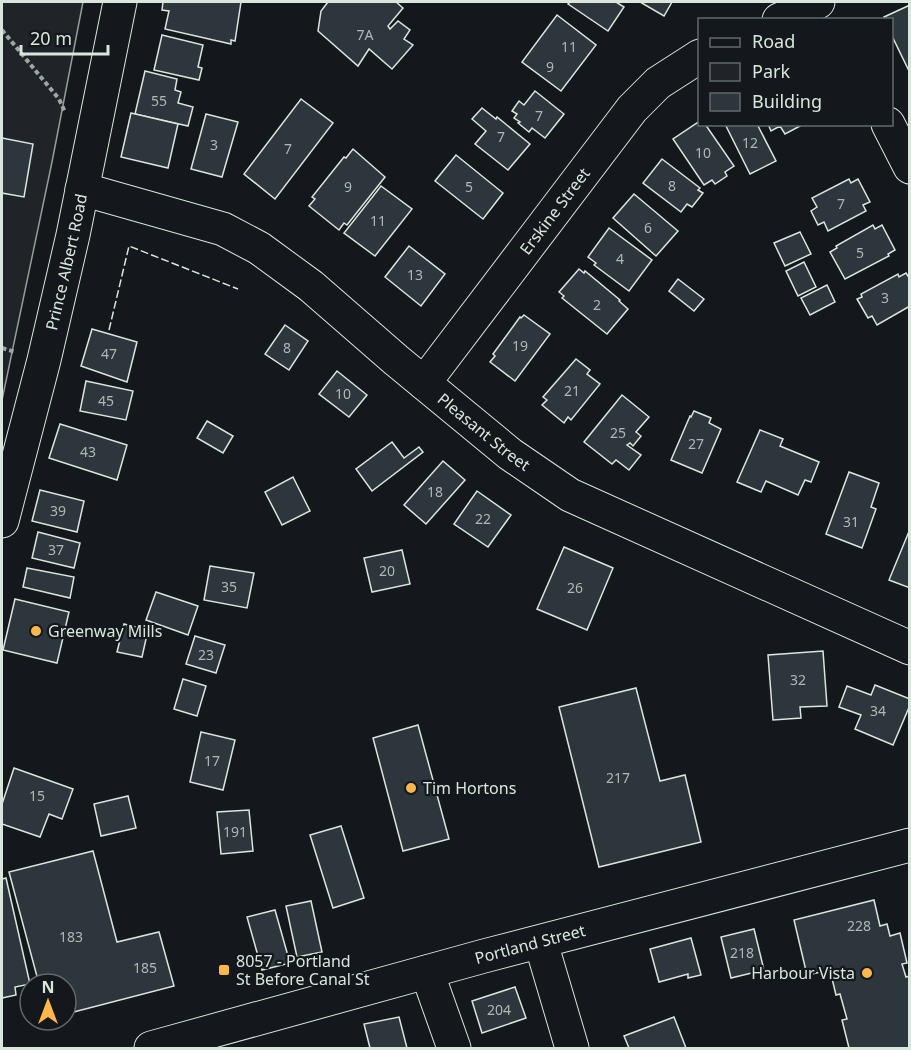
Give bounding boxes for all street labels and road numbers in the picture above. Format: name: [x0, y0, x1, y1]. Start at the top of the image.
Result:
street label: Erskine Street: [514, 163, 595, 259]
street label: Prince Albert Road: [40, 192, 92, 332]
street label: Pleasant Street: [433, 388, 535, 476]
street label: Portland Street: [472, 919, 588, 969]

